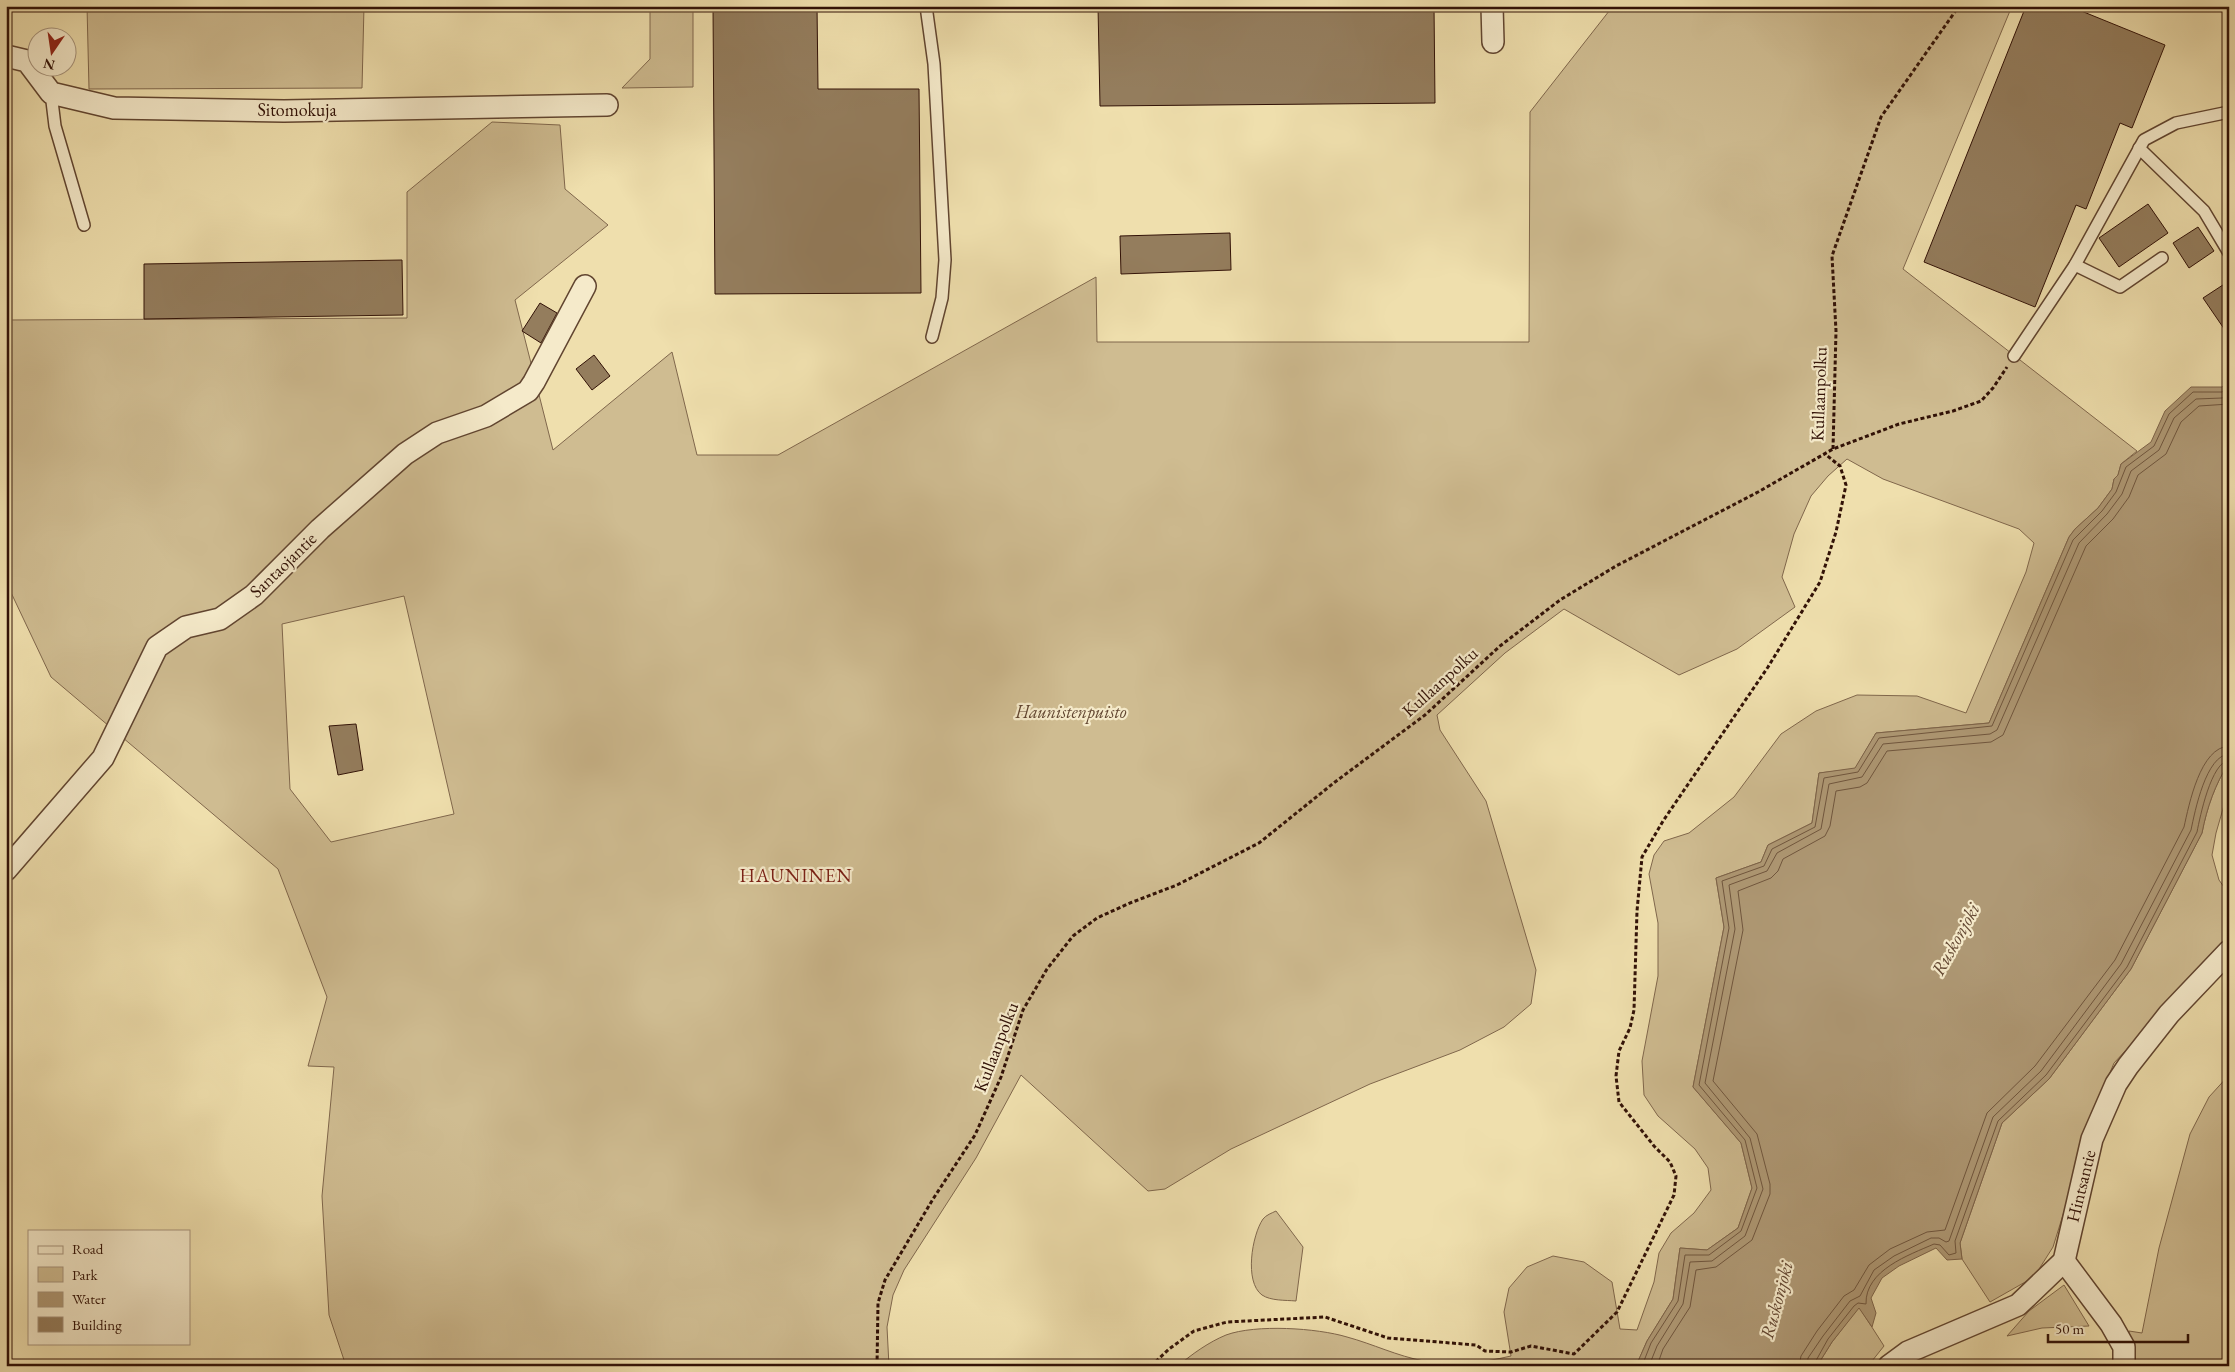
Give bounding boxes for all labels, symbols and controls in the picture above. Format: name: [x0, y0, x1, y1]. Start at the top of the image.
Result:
north arrow: [28, 28, 78, 78]
text: N: [41, 54, 57, 75]
street label: Sitomokuja: [257, 98, 337, 121]
street label: Kullaanpolku: [1805, 346, 1832, 442]
street label: Santaojantie: [244, 527, 321, 602]
street label: Kullaanpolku: [1397, 641, 1483, 722]
park label: Haunistenpuisto: [1014, 700, 1127, 724]
district label: HAUNINEN: [740, 863, 852, 888]
water label: Ruskonjoki: [1925, 897, 1986, 980]
street label: Kullaanpolku: [968, 998, 1023, 1095]
street label: Hintsantie: [2060, 1147, 2101, 1224]
legend: [28, 1230, 190, 1344]
text: Road: [72, 1239, 104, 1258]
water label: Ruskonjoki: [1754, 1257, 1799, 1342]
text: Park: [72, 1265, 99, 1284]
text: Water: [72, 1289, 106, 1308]
scale bar: [2048, 1312, 2188, 1344]
text: Building: [72, 1315, 122, 1334]
text: 50 m: [2055, 1319, 2084, 1338]

